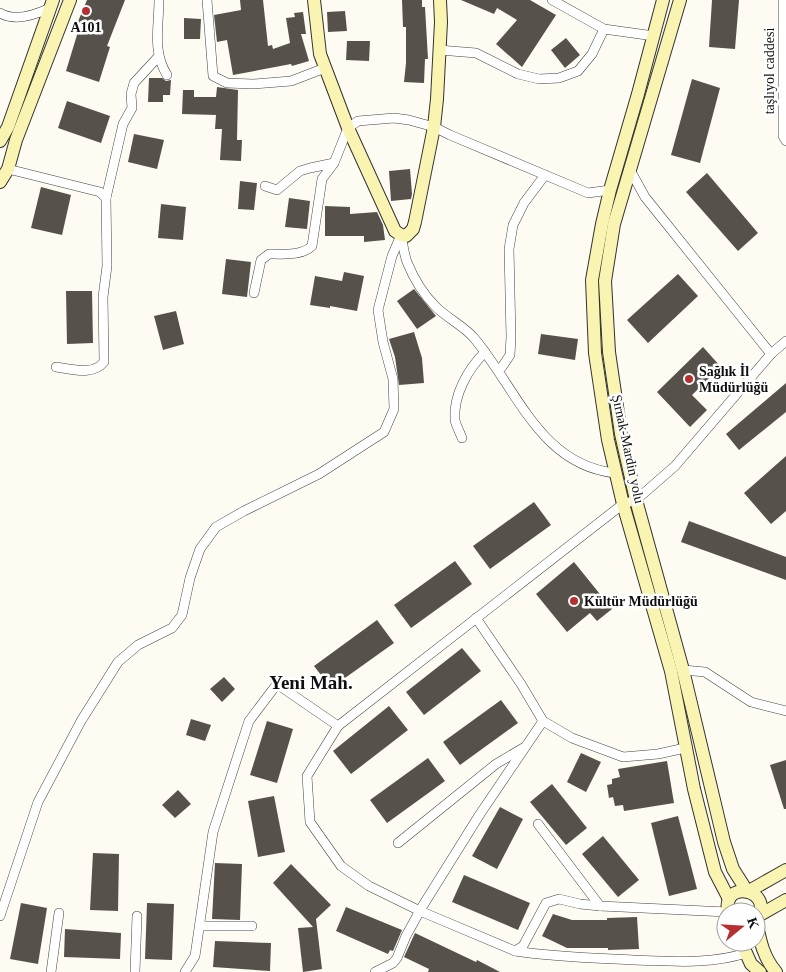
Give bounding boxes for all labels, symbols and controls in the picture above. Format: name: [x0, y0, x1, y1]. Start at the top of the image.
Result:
marker: A101: [80, 5, 92, 17]
place label: A101: [70, 20, 102, 35]
street label: taşlıyol caddesi: [762, 28, 777, 114]
place label: Sağlık İl Müdürlüğü: [699, 363, 768, 395]
marker: Sağlık İl Müdürlüğü: [683, 373, 695, 385]
street label: Şırnak-Mardin yolu: [609, 393, 647, 505]
place label: Kültür Müdürlüğü: [584, 594, 698, 609]
marker: Kültür Müdürlüğü: [568, 595, 580, 607]
district label: Yeni Mah.: [269, 672, 353, 693]
north arrow: [716, 902, 766, 952]
text: K: [744, 916, 762, 931]

